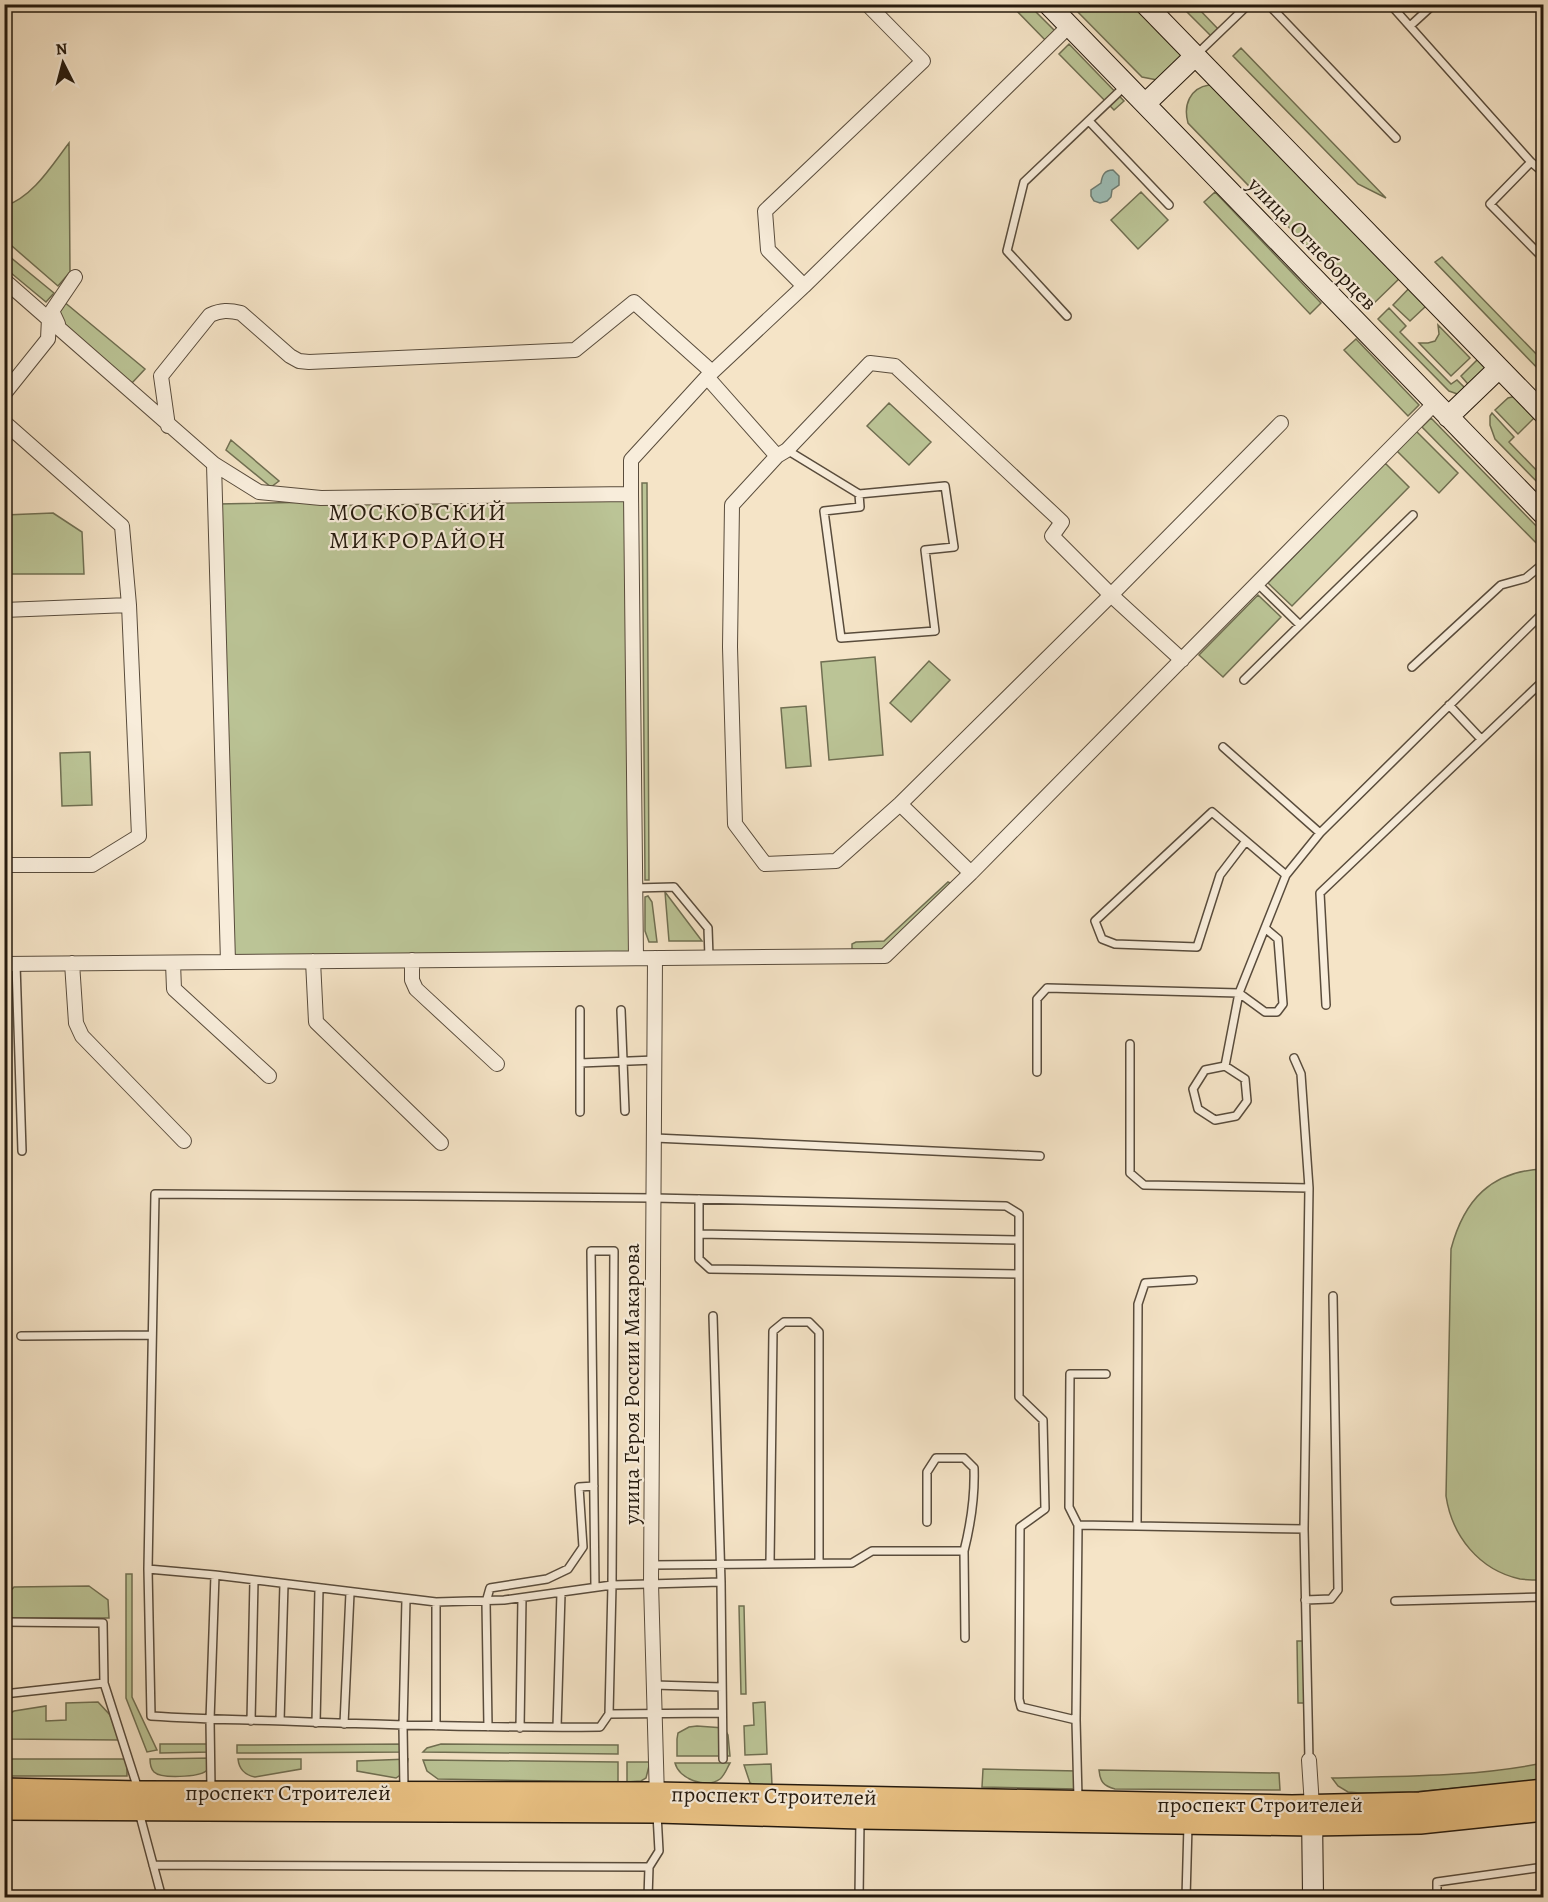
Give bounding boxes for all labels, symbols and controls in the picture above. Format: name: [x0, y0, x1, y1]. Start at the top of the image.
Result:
north arrow: [33, 33, 93, 93]
text: N: [55, 37, 69, 61]
street label: улица Огнеборцев: [1240, 170, 1384, 317]
district label: МОСКОВСКИЙ МИКРОРАЙОН: [328, 496, 508, 556]
street label: улица Героя России Макарова: [617, 1243, 647, 1526]
street label: проспект Строителей: [185, 1778, 391, 1808]
street label: проспект Строителей: [671, 1779, 877, 1813]
street label: проспект Строителей: [1157, 1790, 1363, 1820]

